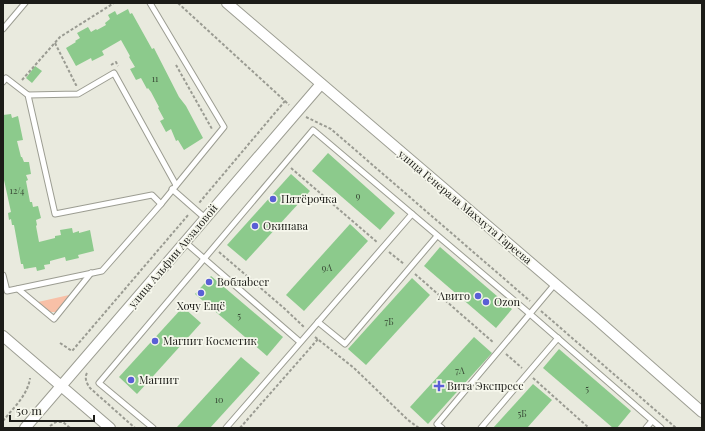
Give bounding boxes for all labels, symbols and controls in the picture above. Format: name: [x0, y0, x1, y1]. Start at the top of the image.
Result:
house number: 11: [152, 72, 159, 84]
street label: улица Генерала Махмута Гареева: [395, 145, 536, 267]
house number: 12/4: [10, 184, 25, 196]
house number: 9: [356, 189, 361, 201]
place label: Пятёрочка: [281, 191, 337, 206]
marker: Пятёрочка: [268, 194, 278, 204]
street label: улица Альфии Авзаловой: [124, 200, 221, 312]
place label: Окинава: [263, 218, 309, 233]
marker: Окинава: [250, 221, 260, 231]
house number: 9А: [322, 261, 332, 273]
place label: Воблаbeer: [217, 274, 269, 289]
marker: Воблаbeer: [204, 277, 214, 287]
marker: Хочу Ещё: [196, 288, 206, 298]
place label: Авито: [437, 288, 470, 303]
marker: Авито: [473, 291, 483, 301]
place label: Ozon: [494, 294, 520, 309]
marker: Ozon: [481, 297, 491, 307]
place label: Хочу Ещё: [177, 298, 226, 313]
house number: 5: [237, 309, 241, 321]
house number: 7Б: [384, 315, 394, 327]
place label: Магнит Косметик: [163, 333, 258, 348]
marker: Магнит Косметик: [150, 336, 160, 346]
house number: 7А: [455, 364, 465, 376]
place label: Магнит: [139, 372, 179, 387]
marker: Магнит: [126, 375, 136, 385]
place label: Вита Экспресс: [447, 378, 524, 393]
marker: Вита Экспресс: [434, 381, 444, 391]
house number: 5: [585, 382, 589, 394]
house number: 10: [215, 393, 223, 405]
scale bar: [10, 397, 94, 423]
text: 50 m: [16, 402, 42, 418]
house number: 5Б: [517, 407, 527, 419]

